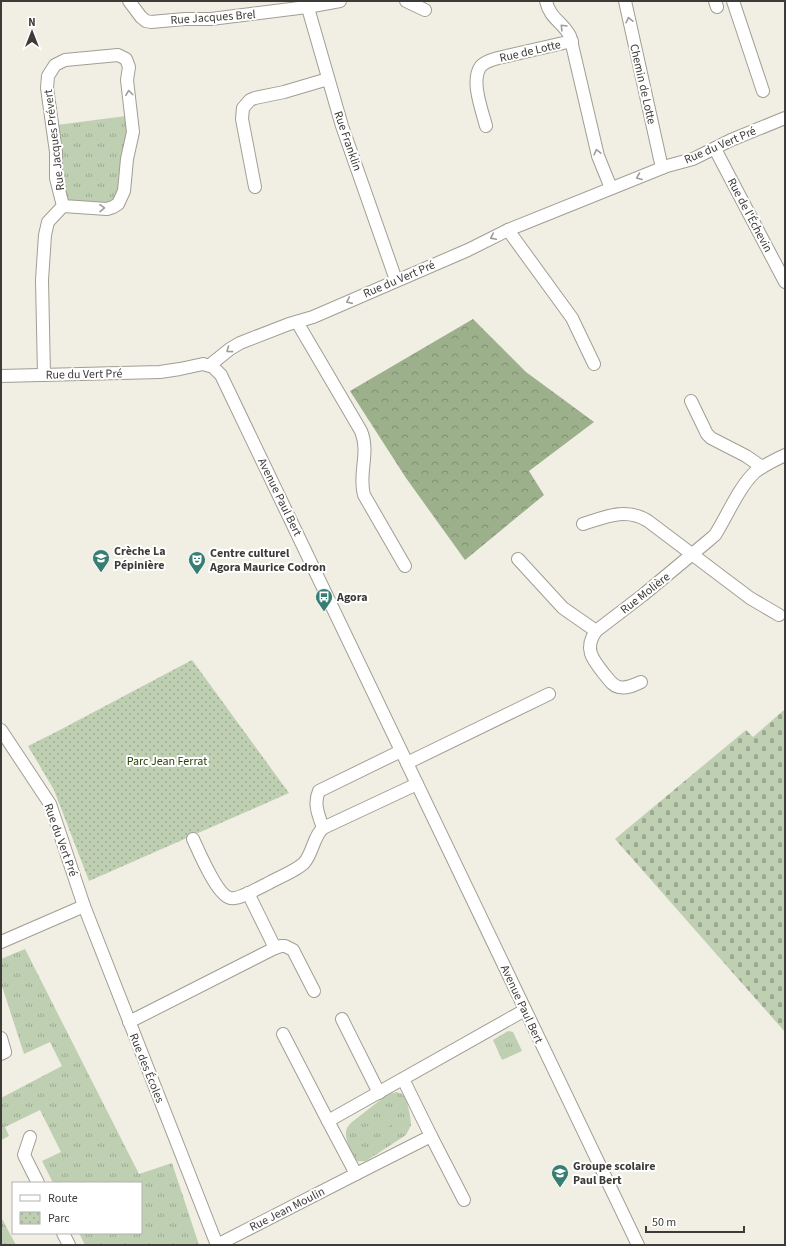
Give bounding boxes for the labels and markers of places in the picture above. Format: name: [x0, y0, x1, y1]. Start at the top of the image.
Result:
place label: Crèche La Pépinière: [114, 543, 165, 574]
place label: Centre culturel Agora Maurice Codron: [209, 545, 326, 576]
school or university icon: Crèche La Pépinière: [91, 548, 111, 573]
theatre icon: Centre culturel Agora Maurice Codron: [187, 550, 207, 575]
bus stop icon: Agora: [314, 587, 334, 612]
place label: Agora: [336, 589, 368, 606]
place label: Groupe scolaire Paul Bert: [573, 1158, 655, 1189]
school or university icon: Groupe scolaire Paul Bert: [550, 1163, 570, 1188]

